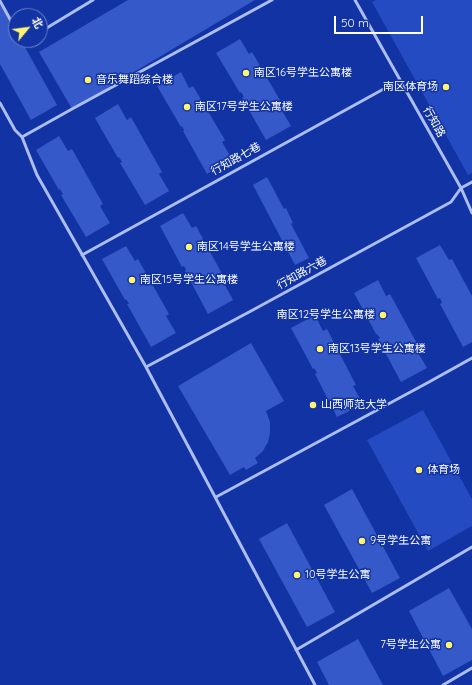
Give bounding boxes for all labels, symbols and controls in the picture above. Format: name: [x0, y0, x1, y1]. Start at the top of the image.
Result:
north arrow: [8, 8, 48, 48]
scale bar: [336, 8, 425, 34]
text: 北: [29, 14, 46, 31]
text: 50 m: [341, 15, 369, 30]
place label: 南区16号学生公寓楼: [254, 66, 352, 80]
marker: 南区16号学生公寓楼: [241, 68, 251, 78]
place label: 音乐舞蹈综合楼: [96, 73, 173, 87]
marker: 音乐舞蹈综合楼: [83, 75, 93, 85]
place label: 南区体育场: [383, 80, 438, 94]
marker: 南区体育场: [441, 82, 451, 92]
place label: 南区17号学生公寓楼: [195, 100, 293, 114]
marker: 南区17号学生公寓楼: [182, 102, 192, 112]
street label: 行知路: [420, 104, 448, 140]
street label: 行知路七巷: [209, 140, 263, 178]
place label: 南区14号学生公寓楼: [197, 240, 295, 254]
marker: 南区14号学生公寓楼: [184, 242, 194, 252]
street label: 行知路六巷: [275, 254, 329, 292]
place label: 南区15号学生公寓楼: [140, 273, 238, 287]
marker: 南区15号学生公寓楼: [127, 275, 137, 285]
place label: 南区12号学生公寓楼: [277, 308, 375, 322]
marker: 南区12号学生公寓楼: [378, 310, 388, 320]
place label: 南区13号学生公寓楼: [328, 342, 426, 356]
marker: 南区13号学生公寓楼: [315, 344, 325, 354]
place label: 山西师范大学: [321, 398, 387, 412]
marker: 山西师范大学: [308, 400, 318, 410]
place label: 体育场: [427, 463, 460, 477]
marker: 体育场: [414, 465, 424, 475]
place label: 9号学生公寓: [370, 534, 431, 548]
marker: 9号学生公寓: [357, 536, 367, 546]
place label: 10号学生公寓: [305, 568, 371, 582]
marker: 10号学生公寓: [292, 570, 302, 580]
place label: 7号学生公寓: [380, 638, 441, 652]
marker: 7号学生公寓: [444, 640, 454, 650]

